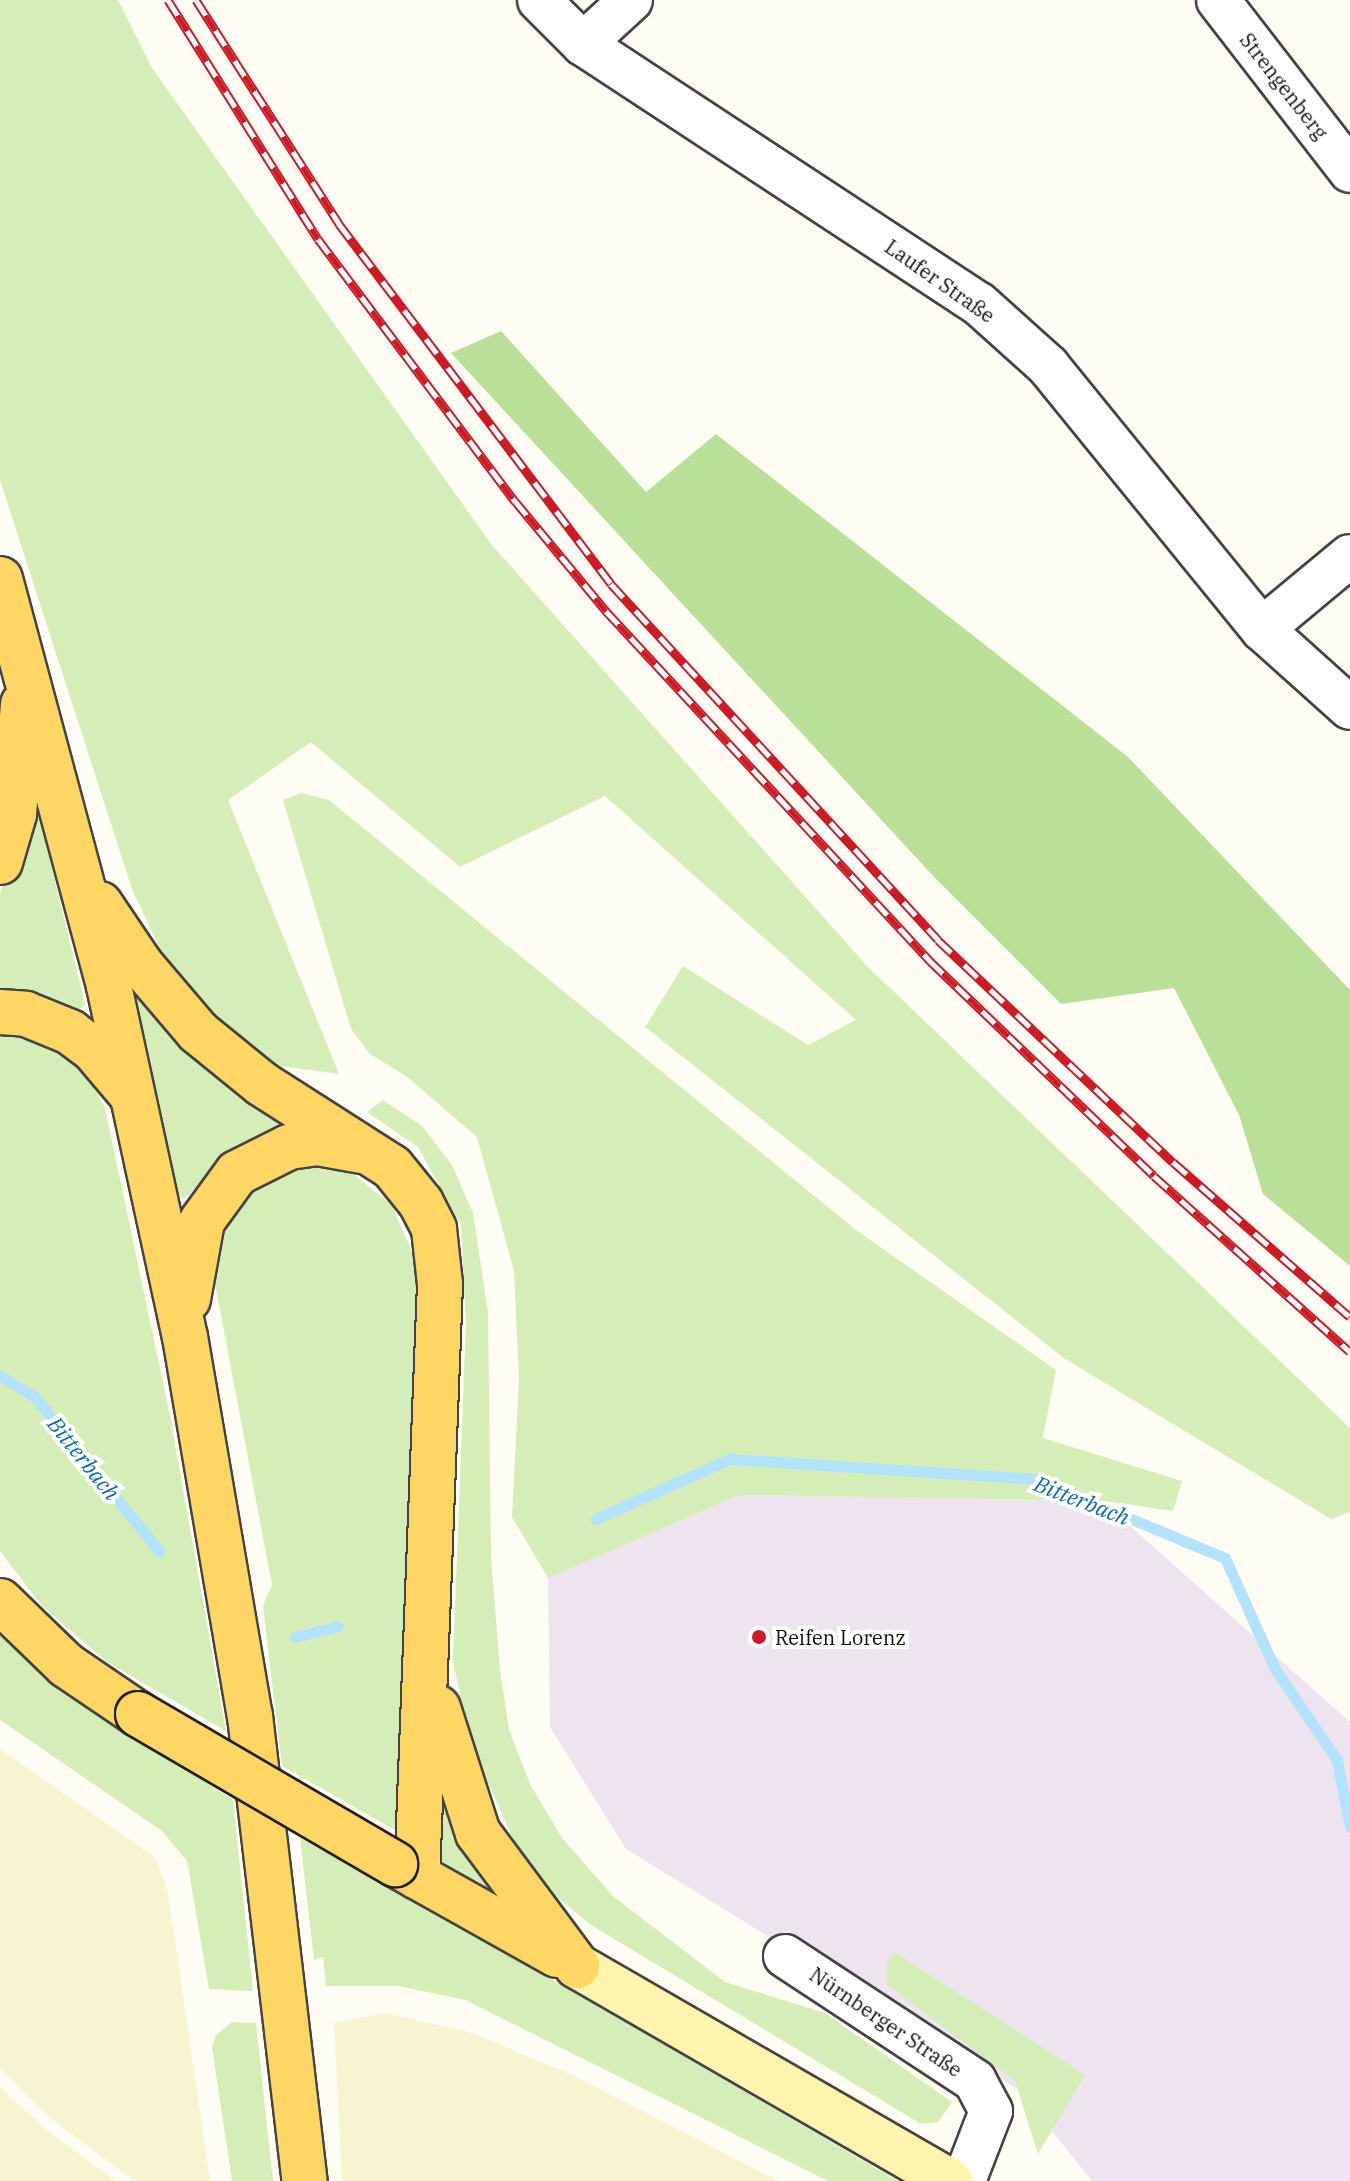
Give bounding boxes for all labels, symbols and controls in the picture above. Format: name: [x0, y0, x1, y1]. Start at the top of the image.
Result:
street label: Strengenberg: [1235, 28, 1333, 144]
street label: Laufer Straße: [881, 234, 999, 328]
water label: Bitterbach: [42, 1411, 126, 1505]
water label: Bitterbach: [1031, 1470, 1133, 1530]
place label: Reifen Lorenz: [775, 1625, 906, 1649]
marker: Reifen Lorenz: [750, 1628, 768, 1646]
street label: Nürnberger Straße: [805, 1962, 967, 2082]

